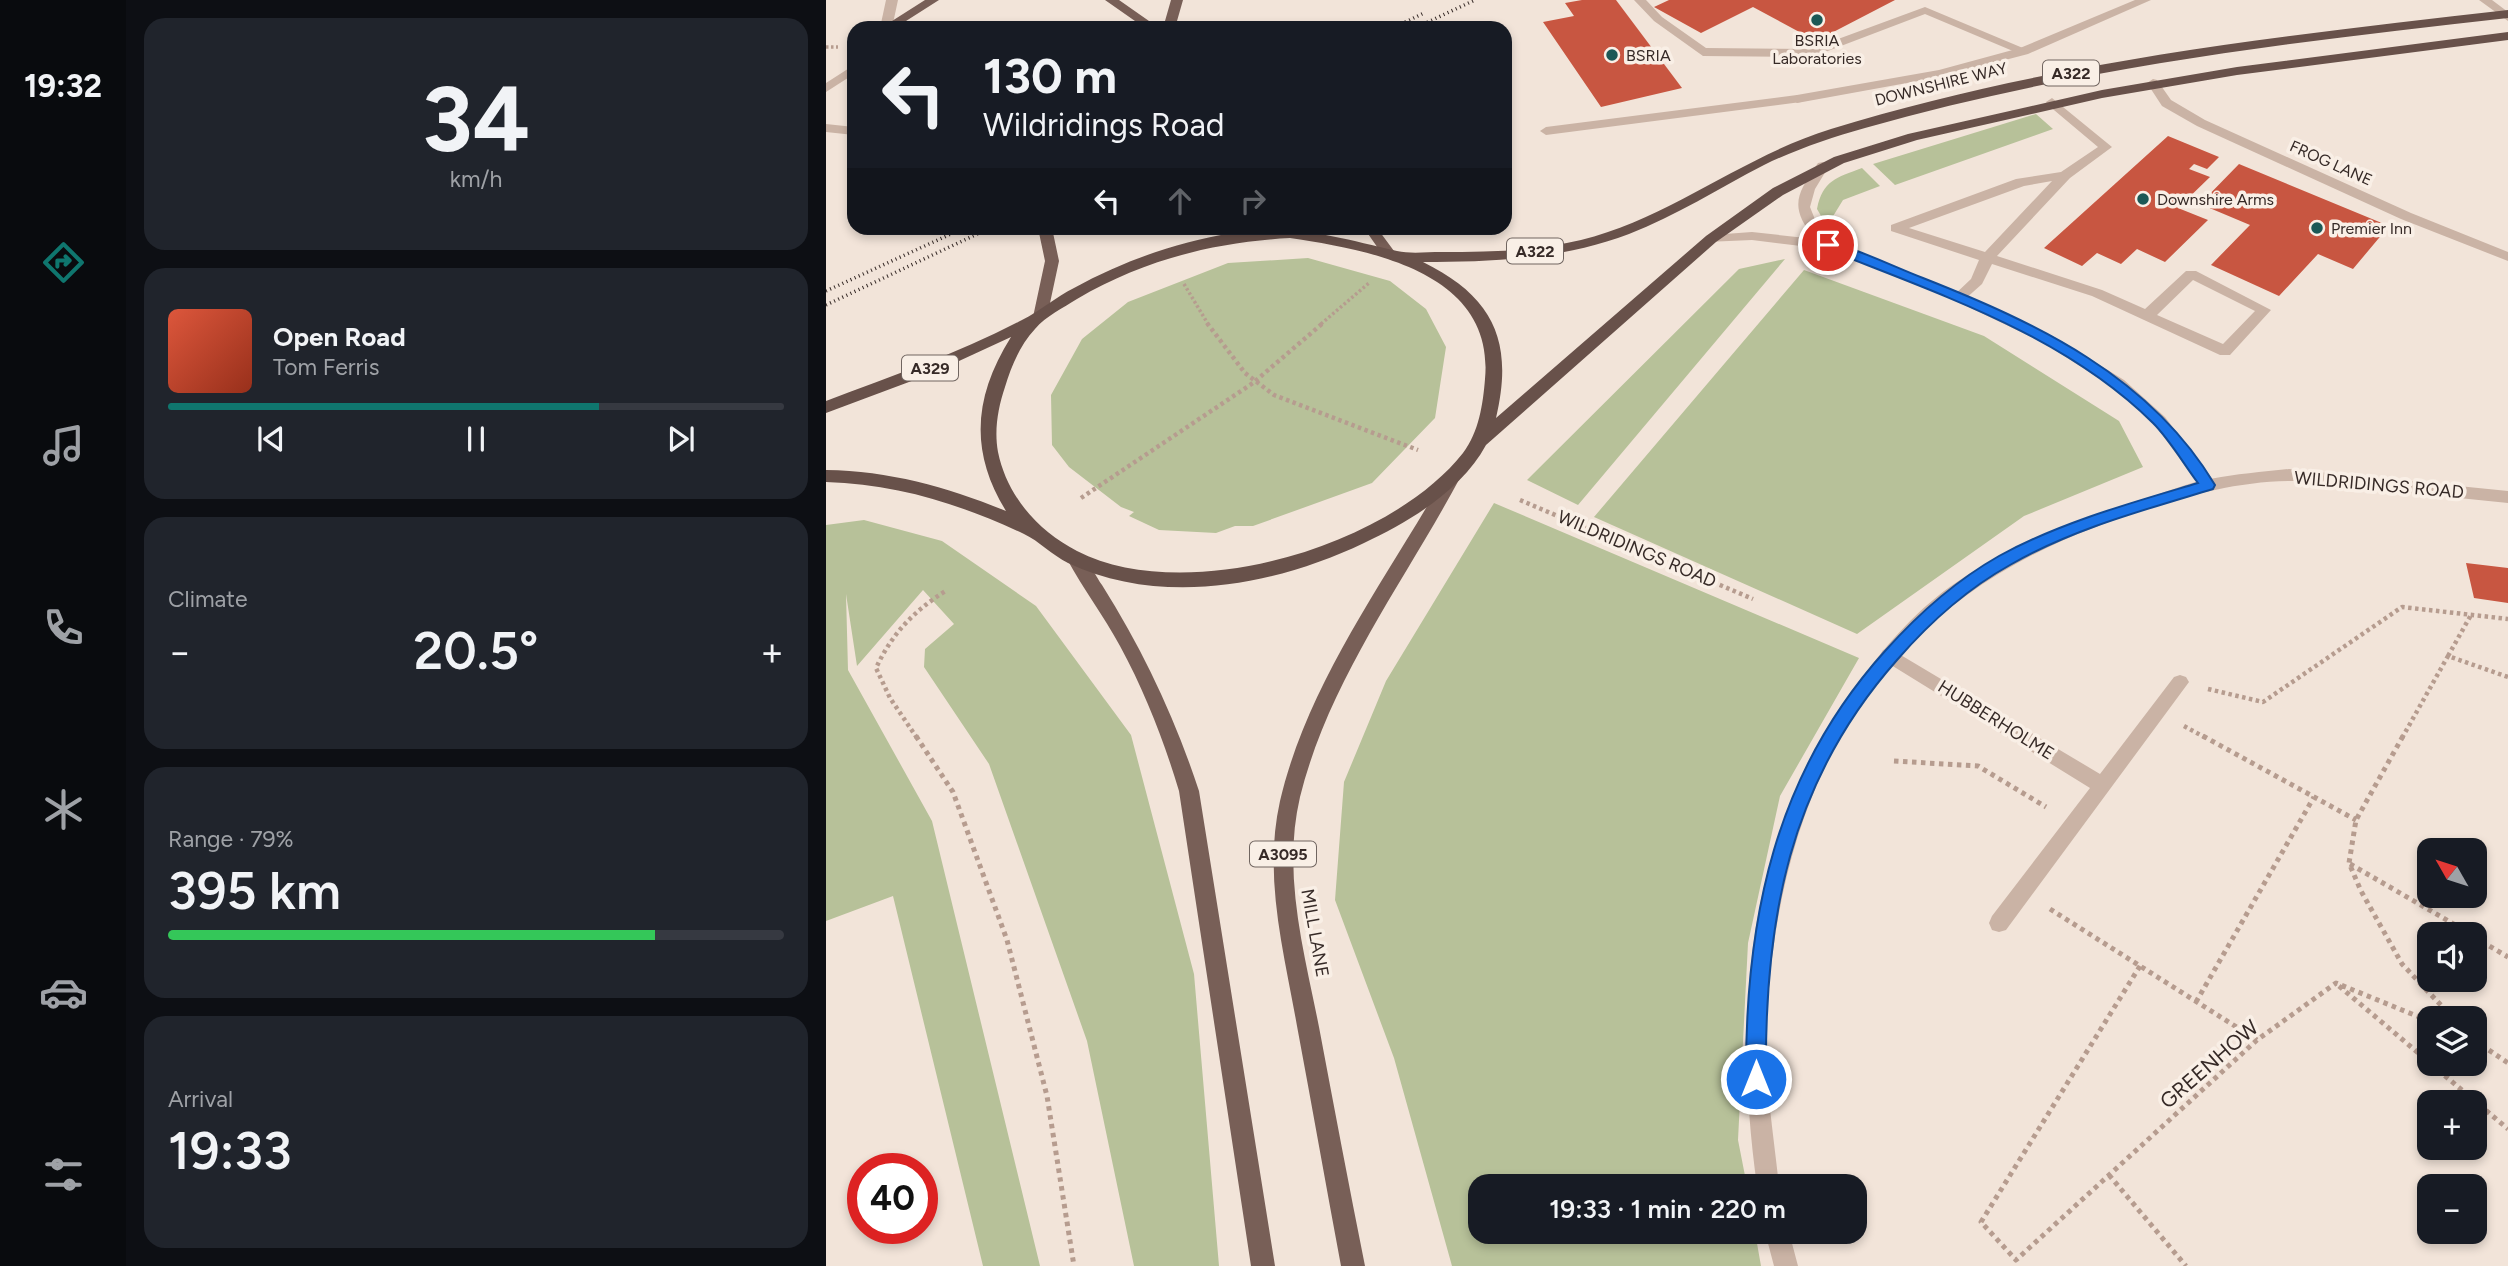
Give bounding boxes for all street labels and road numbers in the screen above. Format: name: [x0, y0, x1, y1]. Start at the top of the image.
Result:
street label: DOWNSHIRE WAY: [1873, 58, 2010, 110]
road number: A322: [2043, 60, 2099, 86]
street label: FROG LANE: [2287, 136, 2375, 190]
road number: A322: [1507, 238, 1563, 264]
road number: A329: [902, 356, 958, 380]
street label: WILDRIDINGS ROAD: [2293, 467, 2465, 503]
street label: WILDRIDINGS ROAD: [1554, 506, 1720, 592]
street label: HUBBERHOLME: [1934, 675, 2058, 765]
road number: A3095: [1250, 842, 1316, 866]
street label: MILL LANE: [1296, 887, 1334, 979]
street label: GREENHOW: [2155, 1014, 2263, 1114]

